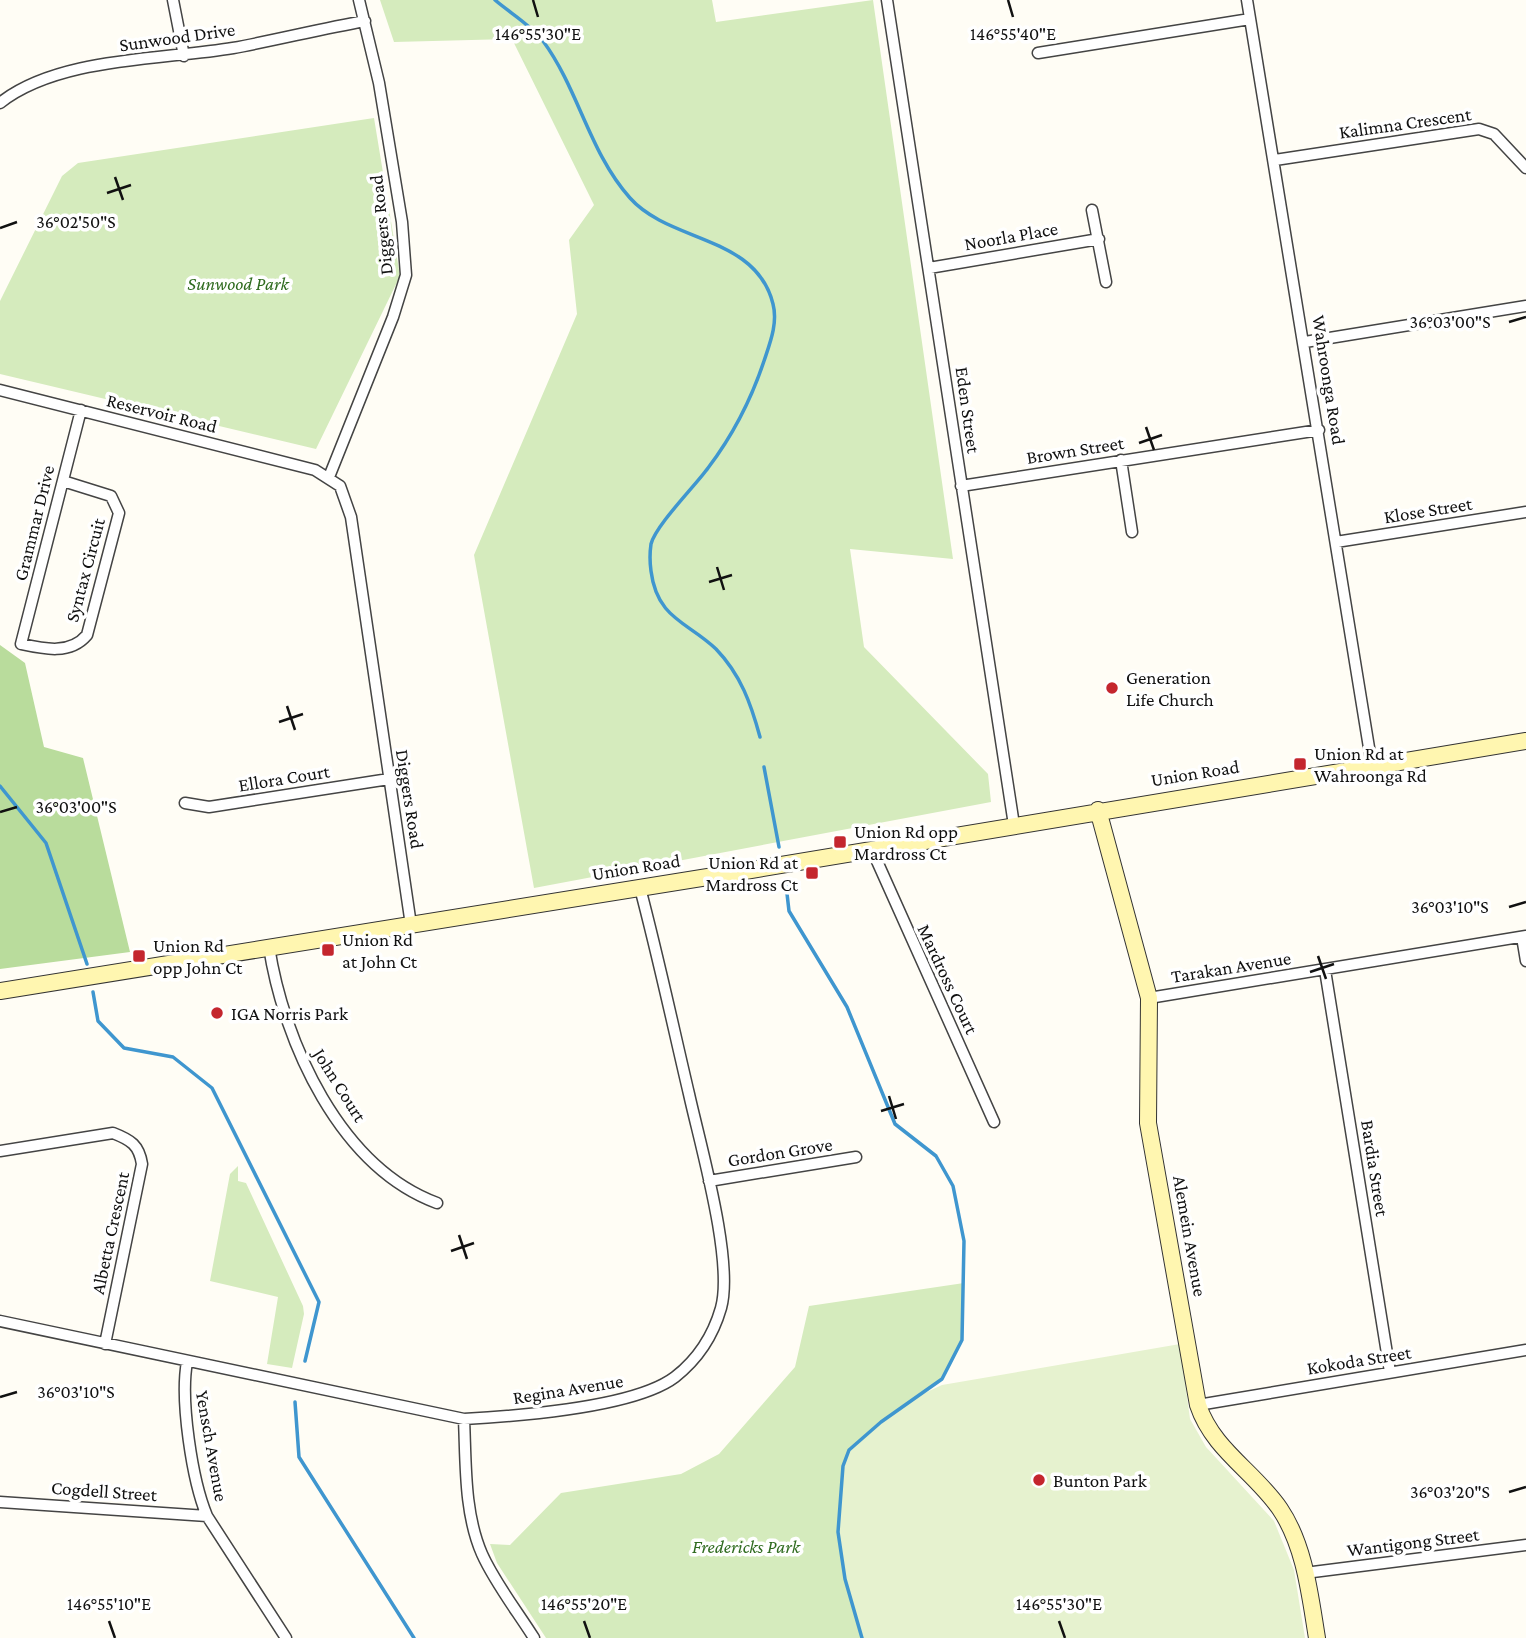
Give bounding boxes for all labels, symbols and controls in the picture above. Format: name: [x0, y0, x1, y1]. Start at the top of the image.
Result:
street label: Sunwood Drive: [118, 18, 236, 56]
text: 146°55'30"E: [495, 24, 581, 44]
text: 146°55'40"E: [970, 24, 1056, 44]
street label: Kalimna Crescent: [1338, 103, 1473, 143]
street label: Diggers Road: [365, 174, 397, 276]
text: 36°02'50"S: [36, 212, 116, 232]
street label: Noorla Place: [963, 217, 1059, 255]
park label: Sunwood Park: [187, 273, 289, 294]
text: 36°03'00"S: [1409, 312, 1491, 332]
street label: Wahroonga Road: [1308, 314, 1350, 446]
street label: Eden Street: [952, 365, 985, 455]
street label: Reservoir Road: [105, 389, 219, 437]
street label: Brown Street: [1025, 432, 1126, 468]
street label: Grammar Drive: [10, 463, 58, 583]
street label: Klose Street: [1382, 493, 1474, 527]
street label: Syntax Circuit: [61, 515, 109, 624]
place label: Generation Life Church: [1126, 667, 1214, 710]
marker: Generation Life Church: [1104, 680, 1120, 696]
place label: Union Rd at Wahroonga Rd: [1314, 743, 1427, 786]
street label: Diggers Road: [392, 748, 428, 850]
street label: Union Road: [1149, 756, 1241, 790]
marker: Union Rd at Wahroonga Rd: [1292, 756, 1308, 772]
street label: Ellora Court: [237, 760, 332, 796]
text: 36°03'00"S: [35, 797, 117, 817]
place label: Union Rd opp Mardross Ct: [854, 821, 958, 864]
marker: Union Rd opp Mardross Ct: [832, 834, 848, 850]
street label: Union Road: [590, 850, 682, 884]
place label: Union Rd at Mardross Ct: [705, 852, 799, 895]
marker: Union Rd at Mardross Ct: [804, 865, 820, 881]
text: 36°03'10"S: [1411, 897, 1489, 917]
street label: Mardross Court: [913, 921, 983, 1038]
place label: Union Rd at John Ct: [342, 929, 418, 972]
place label: Union Rd opp John Ct: [153, 935, 243, 978]
marker: Union Rd at John Ct: [320, 942, 336, 958]
street label: Tarakan Avenue: [1170, 947, 1292, 987]
marker: Union Rd opp John Ct: [131, 948, 147, 964]
place label: IGA Norris Park: [231, 1003, 349, 1024]
marker: IGA Norris Park: [209, 1005, 225, 1021]
street label: John Court: [308, 1043, 371, 1126]
street label: Bardia Street: [1357, 1118, 1393, 1218]
street label: Gordon Grove: [726, 1133, 834, 1171]
street label: Albetta Crescent: [87, 1169, 133, 1296]
street label: Alemein Avenue: [1169, 1174, 1211, 1298]
street label: Kokoda Street: [1305, 1341, 1413, 1379]
street label: Regina Avenue: [511, 1370, 625, 1408]
text: 36°03'10"S: [37, 1382, 115, 1402]
street label: Yensch Avenue: [192, 1389, 232, 1503]
place label: Bunton Park: [1053, 1470, 1148, 1491]
marker: Bunton Park: [1031, 1472, 1047, 1488]
street label: Cogdell Street: [50, 1477, 158, 1505]
text: 36°03'20"S: [1410, 1482, 1490, 1502]
street label: Wantigong Street: [1346, 1523, 1481, 1561]
park label: Fredericks Park: [692, 1536, 801, 1557]
text: 146°55'10"E: [67, 1594, 151, 1614]
text: 146°55'20"E: [541, 1594, 627, 1614]
text: 146°55'30"E: [1016, 1594, 1102, 1614]

